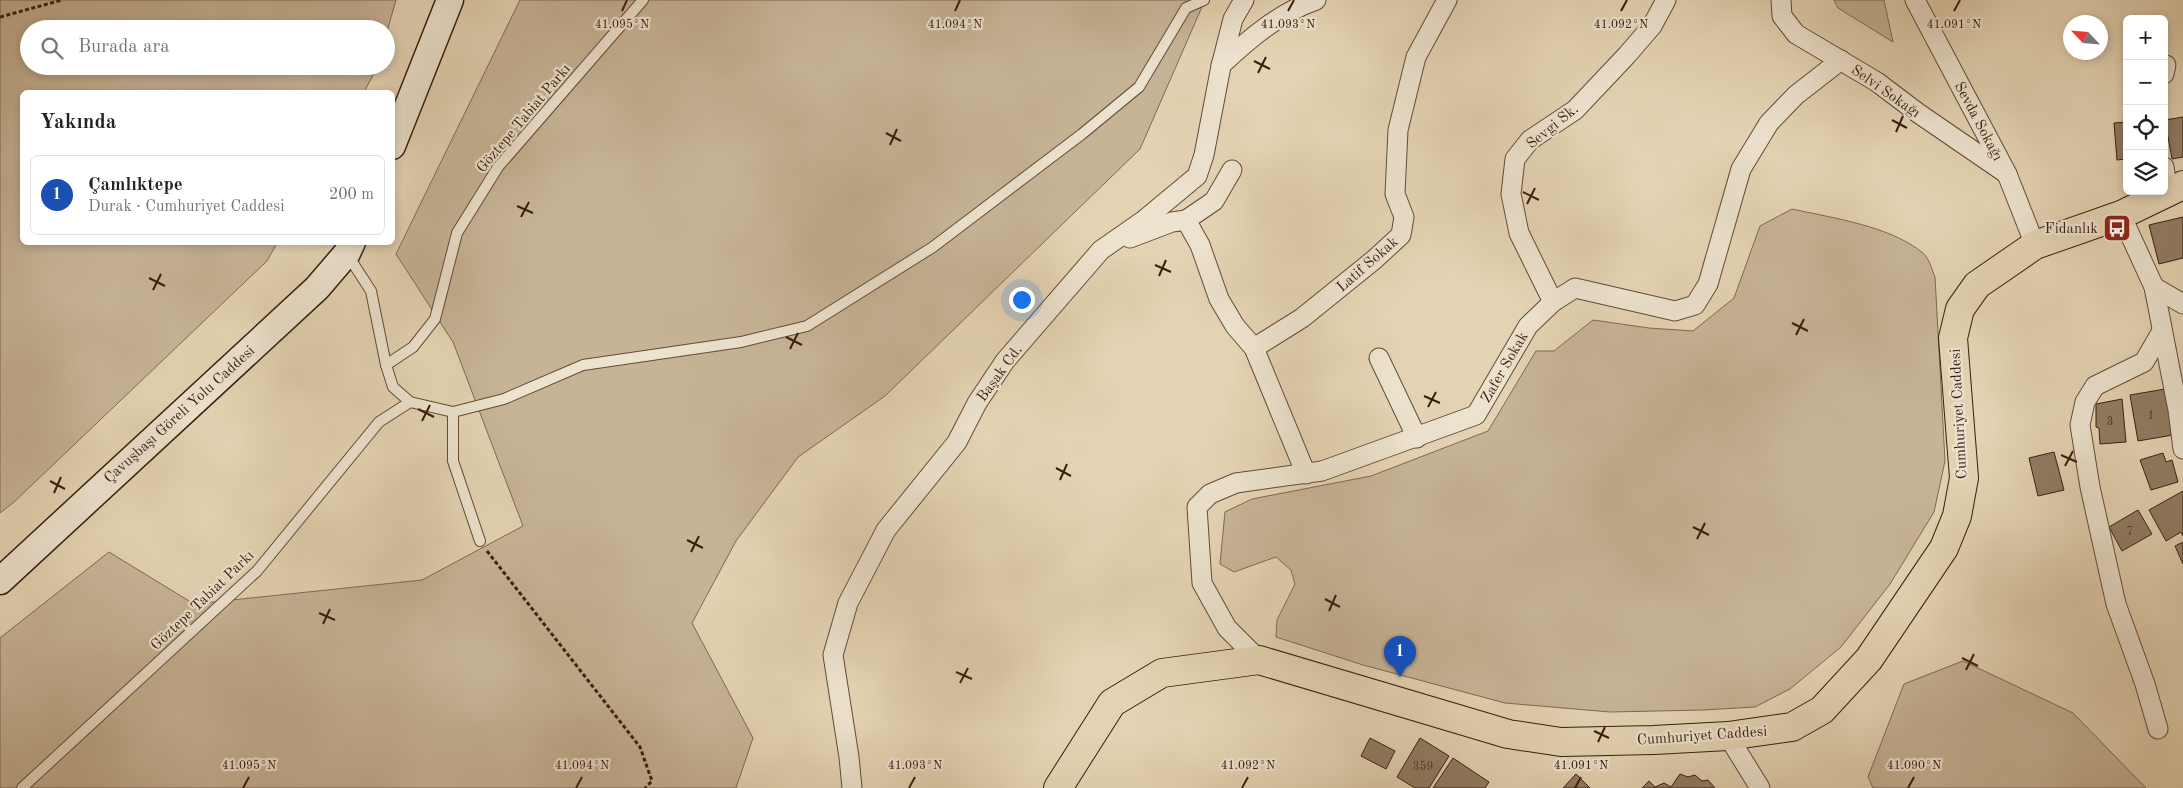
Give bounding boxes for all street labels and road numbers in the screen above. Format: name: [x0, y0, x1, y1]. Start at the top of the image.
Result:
street label: Göztepe Tabiat Parkı: [474, 62, 574, 176]
street label: Selvi Sokağı: [1848, 63, 1922, 121]
street label: Sevda Sokağı: [1951, 80, 2005, 164]
street label: Sevgi Sk.: [1524, 102, 1582, 152]
street label: Latif Sokak: [1335, 235, 1402, 296]
street label: Zafer Sokak: [1479, 330, 1532, 406]
street label: Başak Cd.: [975, 343, 1026, 405]
street label: Çavuşbaşı Göreli Yolu Caddesi: [102, 344, 258, 487]
street label: Cumhuriyet Caddesi: [1949, 348, 1970, 479]
street label: Göztepe Tabiat Parkı: [149, 548, 257, 654]
street label: Cumhuriyet Caddesi: [1636, 724, 1768, 749]

